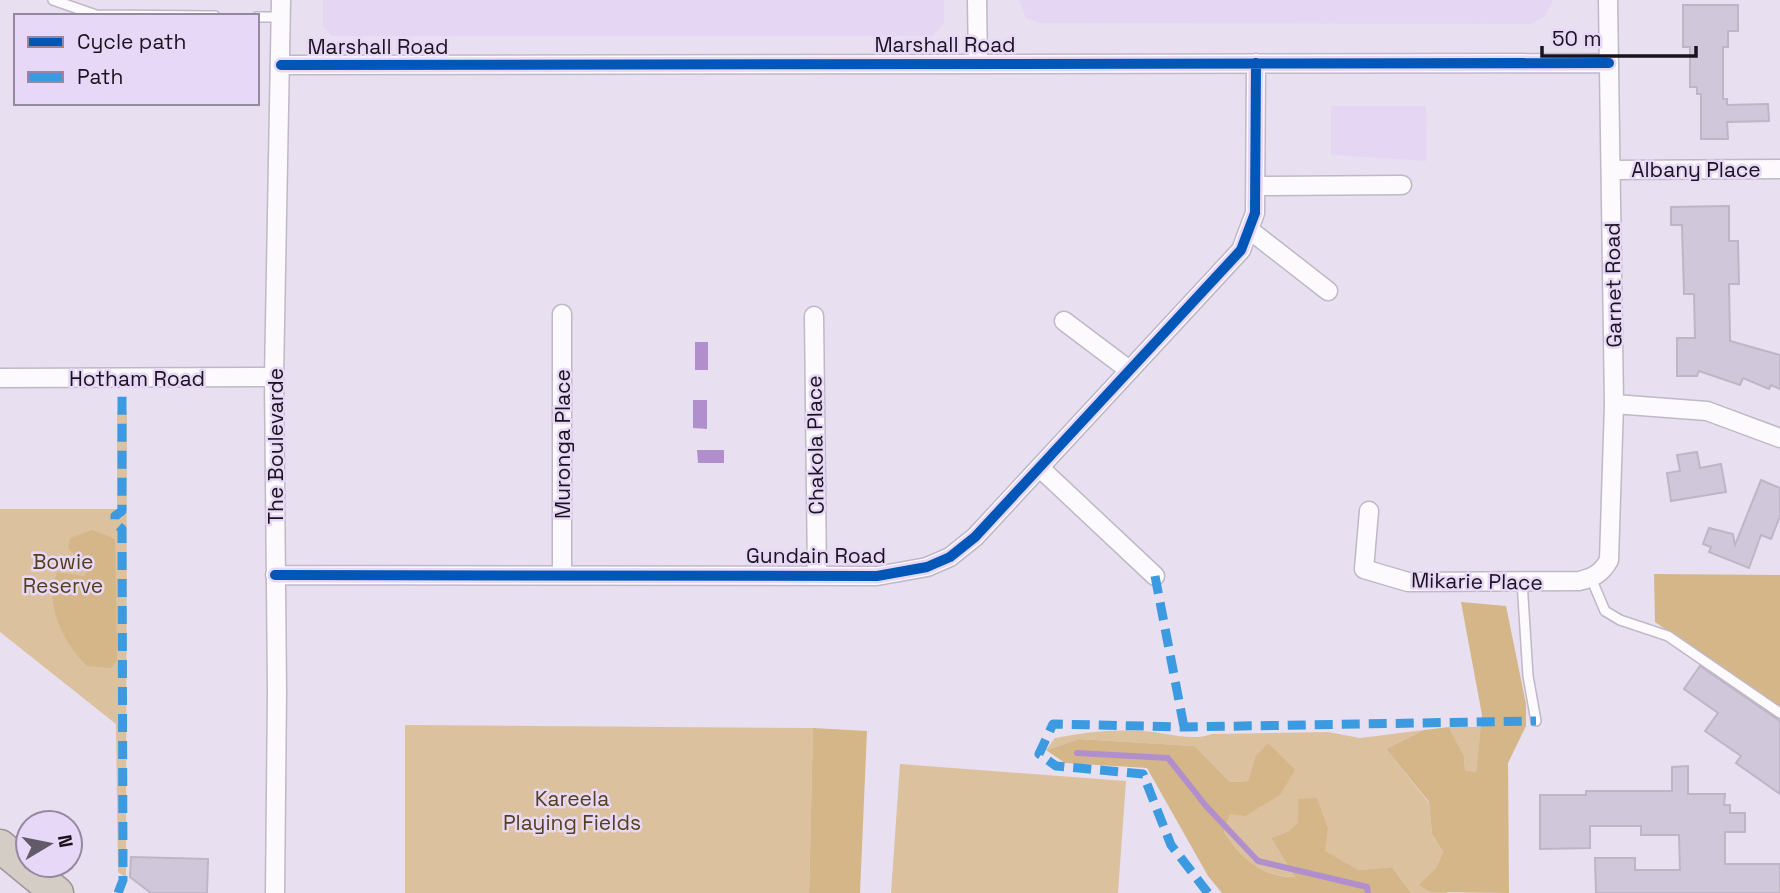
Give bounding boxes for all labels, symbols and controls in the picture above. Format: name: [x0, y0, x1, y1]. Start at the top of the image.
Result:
legend: [14, 14, 259, 105]
scale bar: [1542, 14, 1696, 58]
text: 50 m: [1552, 25, 1602, 52]
text: Cycle path: [77, 28, 186, 55]
street label: Marshall Road: [874, 31, 1016, 58]
street label: Marshall Road: [307, 33, 449, 60]
text: Path: [77, 63, 123, 90]
street label: Albany Place: [1631, 156, 1761, 183]
street label: Garnet Road: [1598, 222, 1628, 348]
street label: Hotham Road: [69, 365, 205, 392]
street label: The Boulevarde: [262, 368, 289, 524]
street label: Muronga Place: [549, 369, 576, 519]
street label: Chakola Place: [800, 375, 830, 515]
street label: Gundain Road: [746, 542, 886, 569]
park label: Bowie Reserve: [23, 548, 103, 599]
street label: Mikarie Place: [1411, 566, 1543, 596]
park label: Kareela Playing Fields: [503, 785, 641, 836]
north arrow: [14, 809, 84, 879]
text: N: [52, 833, 79, 850]

